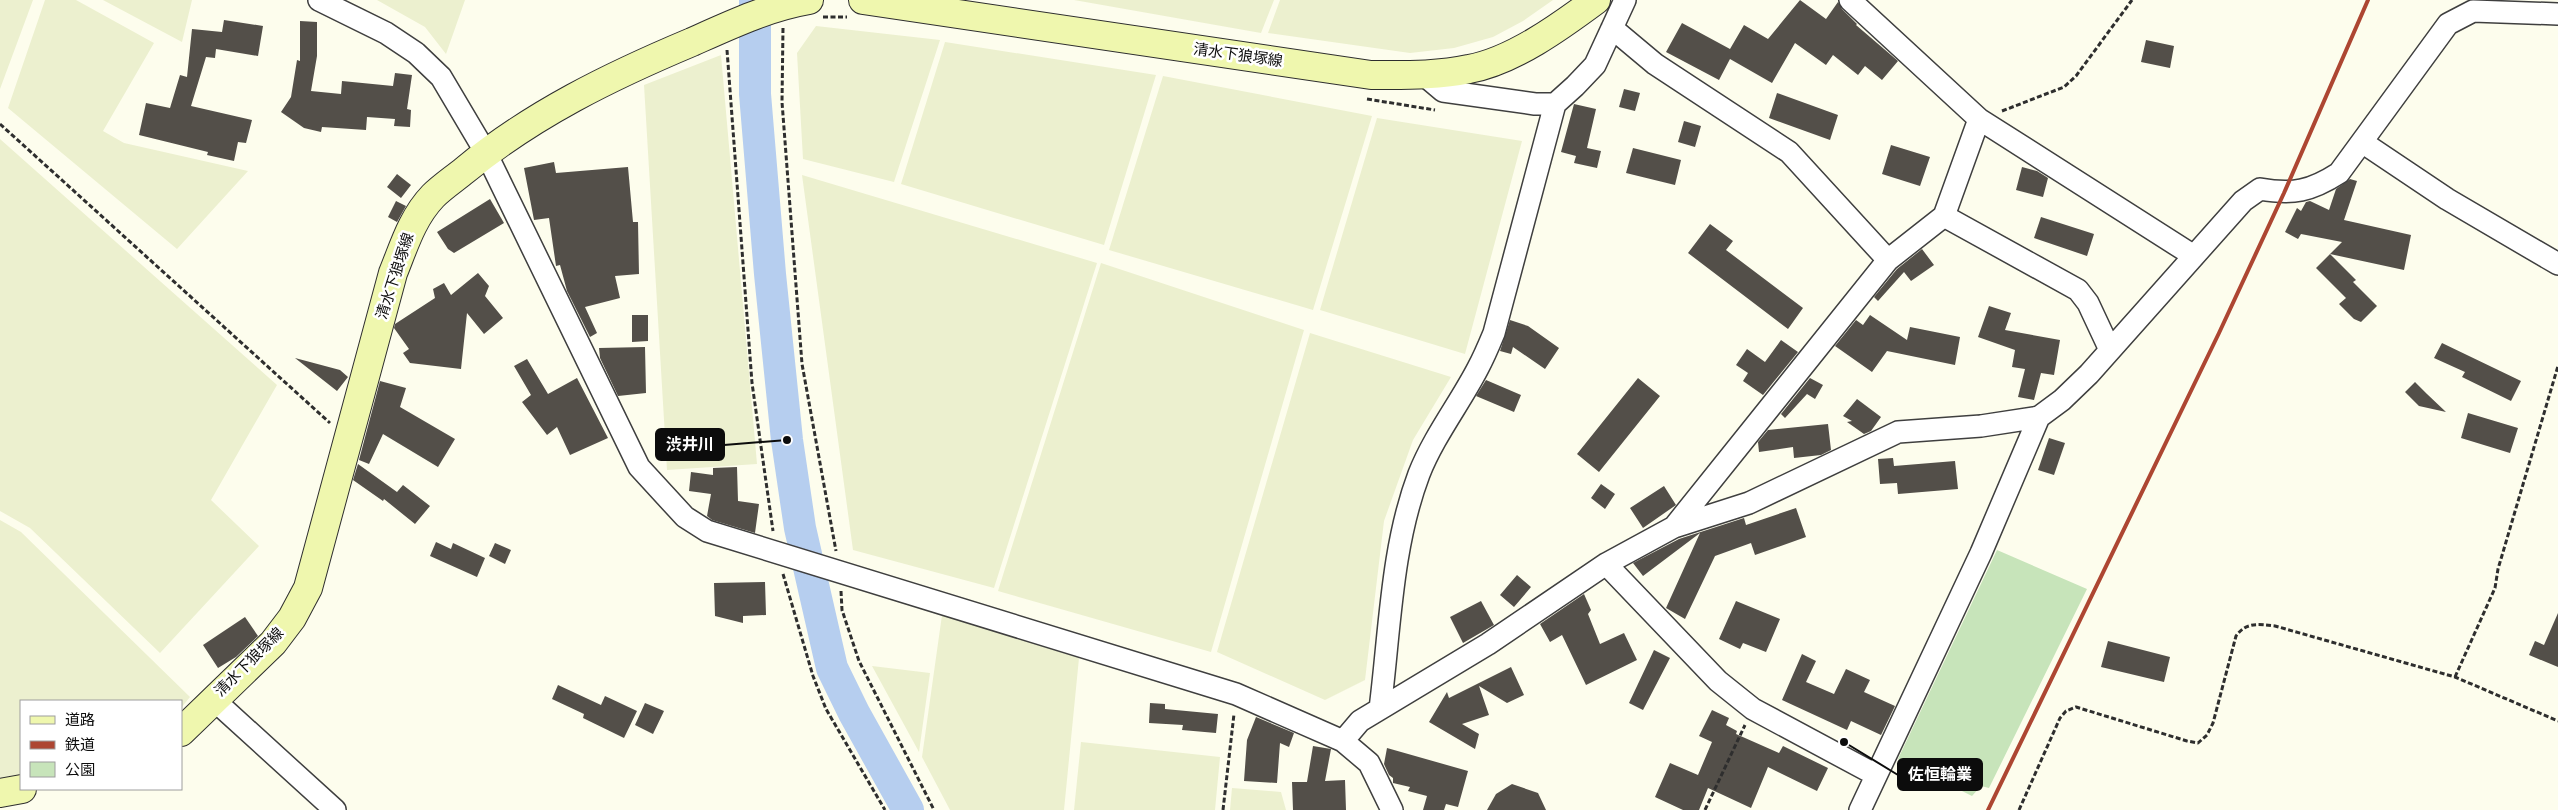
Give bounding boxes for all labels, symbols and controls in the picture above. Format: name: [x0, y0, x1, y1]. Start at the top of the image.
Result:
street label: 清水下狼塚線: [1192, 41, 1284, 69]
street label: 清水下狼塚線: [373, 231, 417, 321]
callout: 渋井川: [656, 429, 724, 460]
text: 渋井川: [666, 435, 714, 453]
street label: 清水下狼塚線: [212, 625, 286, 699]
legend: [20, 700, 182, 790]
text: 道路: [65, 712, 95, 728]
text: 鉄道: [65, 737, 95, 753]
callout: 佐恒輪業: [1898, 759, 1982, 790]
text: 公園: [65, 762, 95, 778]
text: 佐恒輪業: [1907, 765, 1972, 783]

